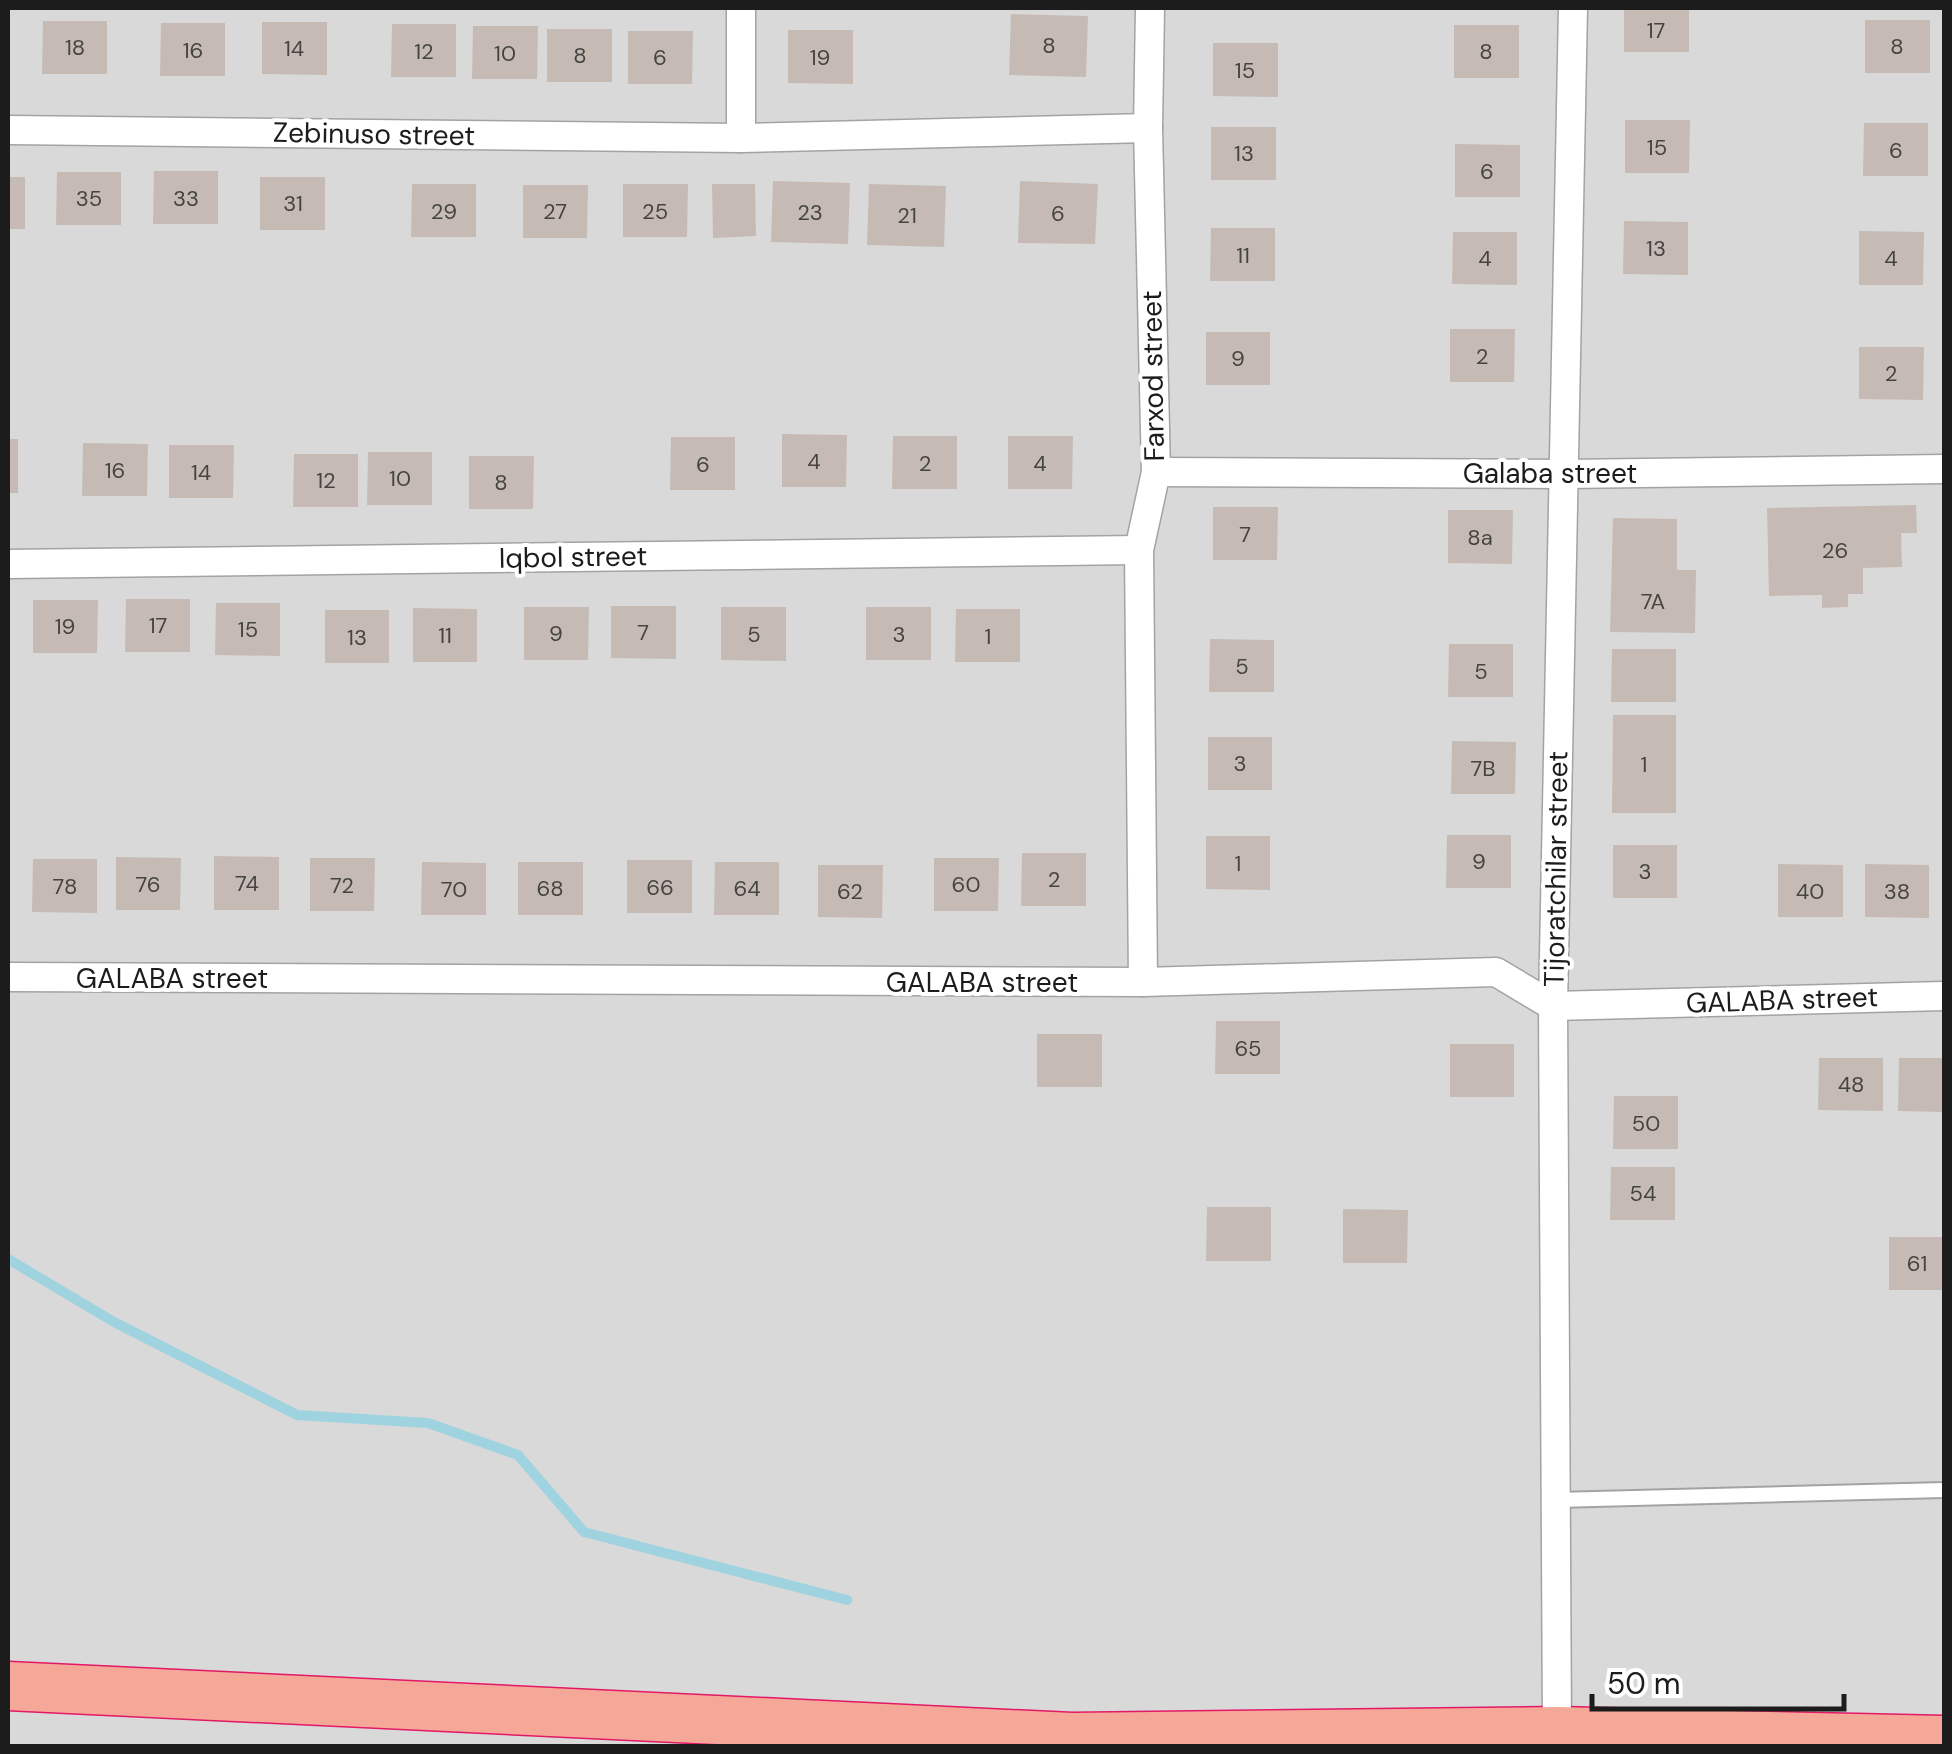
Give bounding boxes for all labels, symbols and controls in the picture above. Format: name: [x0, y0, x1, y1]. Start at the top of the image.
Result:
house number: 17: [1647, 16, 1665, 45]
house number: 8: [1042, 31, 1056, 60]
house number: 8: [1890, 32, 1904, 61]
house number: 18: [65, 33, 85, 62]
house number: 14: [284, 34, 304, 63]
house number: 16: [183, 36, 203, 65]
house number: 12: [414, 37, 434, 66]
house number: 8: [1479, 37, 1493, 66]
house number: 10: [494, 39, 516, 68]
house number: 8: [573, 41, 587, 70]
house number: 6: [653, 43, 667, 72]
house number: 19: [810, 43, 830, 72]
house number: 15: [1235, 56, 1255, 85]
street label: Zebinuso street: [273, 114, 475, 154]
house number: 15: [1647, 133, 1667, 162]
house number: 6: [1889, 136, 1903, 165]
house number: 13: [1234, 139, 1254, 168]
house number: 6: [1480, 157, 1494, 186]
house number: 35: [76, 184, 102, 213]
house number: 33: [173, 184, 199, 213]
house number: 31: [283, 189, 303, 218]
house number: 29: [431, 197, 457, 226]
house number: 27: [543, 197, 567, 226]
house number: 25: [642, 197, 668, 226]
house number: 23: [797, 198, 823, 227]
house number: 6: [1051, 199, 1065, 228]
house number: 21: [897, 201, 917, 230]
house number: 13: [1646, 234, 1666, 263]
house number: 11: [1236, 241, 1250, 270]
house number: 4: [1478, 244, 1492, 273]
house number: 4: [1884, 244, 1898, 273]
street label: Farxod street: [1133, 290, 1173, 462]
house number: 2: [1476, 342, 1488, 371]
house number: 9: [1231, 344, 1245, 373]
house number: 2: [1885, 359, 1897, 388]
house number: 4: [807, 447, 821, 476]
house number: 2: [919, 449, 931, 478]
house number: 4: [1033, 449, 1047, 478]
house number: 6: [696, 450, 710, 479]
street label: Galaba street: [1463, 455, 1637, 492]
house number: 16: [105, 456, 125, 485]
house number: 14: [191, 458, 211, 487]
house number: 10: [389, 464, 411, 493]
house number: 12: [316, 466, 336, 495]
house number: 8: [494, 468, 508, 497]
house number: 7: [1239, 520, 1251, 549]
house number: 8a: [1467, 523, 1493, 552]
house number: 26: [1822, 536, 1848, 565]
street label: Iqbol street: [498, 537, 648, 577]
house number: 7A: [1641, 587, 1665, 616]
house number: 17: [149, 611, 167, 640]
house number: 19: [55, 612, 75, 641]
house number: 15: [238, 615, 258, 644]
house number: 7: [637, 618, 649, 647]
house number: 9: [549, 619, 563, 648]
house number: 5: [747, 620, 761, 649]
house number: 3: [892, 620, 906, 649]
house number: 11: [438, 621, 452, 650]
house number: 1: [985, 622, 991, 651]
house number: 13: [347, 623, 367, 652]
house number: 5: [1235, 652, 1249, 681]
house number: 5: [1474, 657, 1488, 686]
house number: 3: [1233, 749, 1247, 778]
house number: 1: [1641, 750, 1647, 779]
street label: Tijoratchilar street: [1535, 751, 1577, 987]
house number: 7B: [1470, 754, 1496, 783]
house number: 9: [1472, 847, 1486, 876]
house number: 1: [1235, 849, 1241, 878]
house number: 3: [1638, 857, 1652, 886]
house number: 2: [1048, 865, 1060, 894]
house number: 74: [235, 869, 259, 898]
house number: 76: [136, 870, 161, 899]
house number: 60: [952, 870, 980, 899]
house number: 72: [330, 871, 354, 900]
house number: 78: [53, 872, 77, 901]
house number: 66: [646, 873, 674, 902]
house number: 68: [536, 874, 564, 903]
house number: 64: [733, 874, 761, 903]
house number: 70: [441, 875, 467, 904]
house number: 62: [837, 877, 863, 906]
house number: 40: [1796, 877, 1824, 906]
house number: 38: [1884, 877, 1910, 906]
street label: GALABA street: [76, 960, 268, 997]
street label: GALABA street: [886, 964, 1078, 1001]
street label: GALABA street: [1685, 978, 1879, 1022]
house number: 65: [1235, 1034, 1261, 1063]
house number: 48: [1838, 1070, 1864, 1099]
house number: 50: [1632, 1109, 1660, 1138]
house number: 54: [1630, 1179, 1656, 1208]
house number: 61: [1907, 1249, 1927, 1278]
scale bar: [1592, 1649, 1844, 1711]
text: 50 m: [1607, 1664, 1681, 1703]

